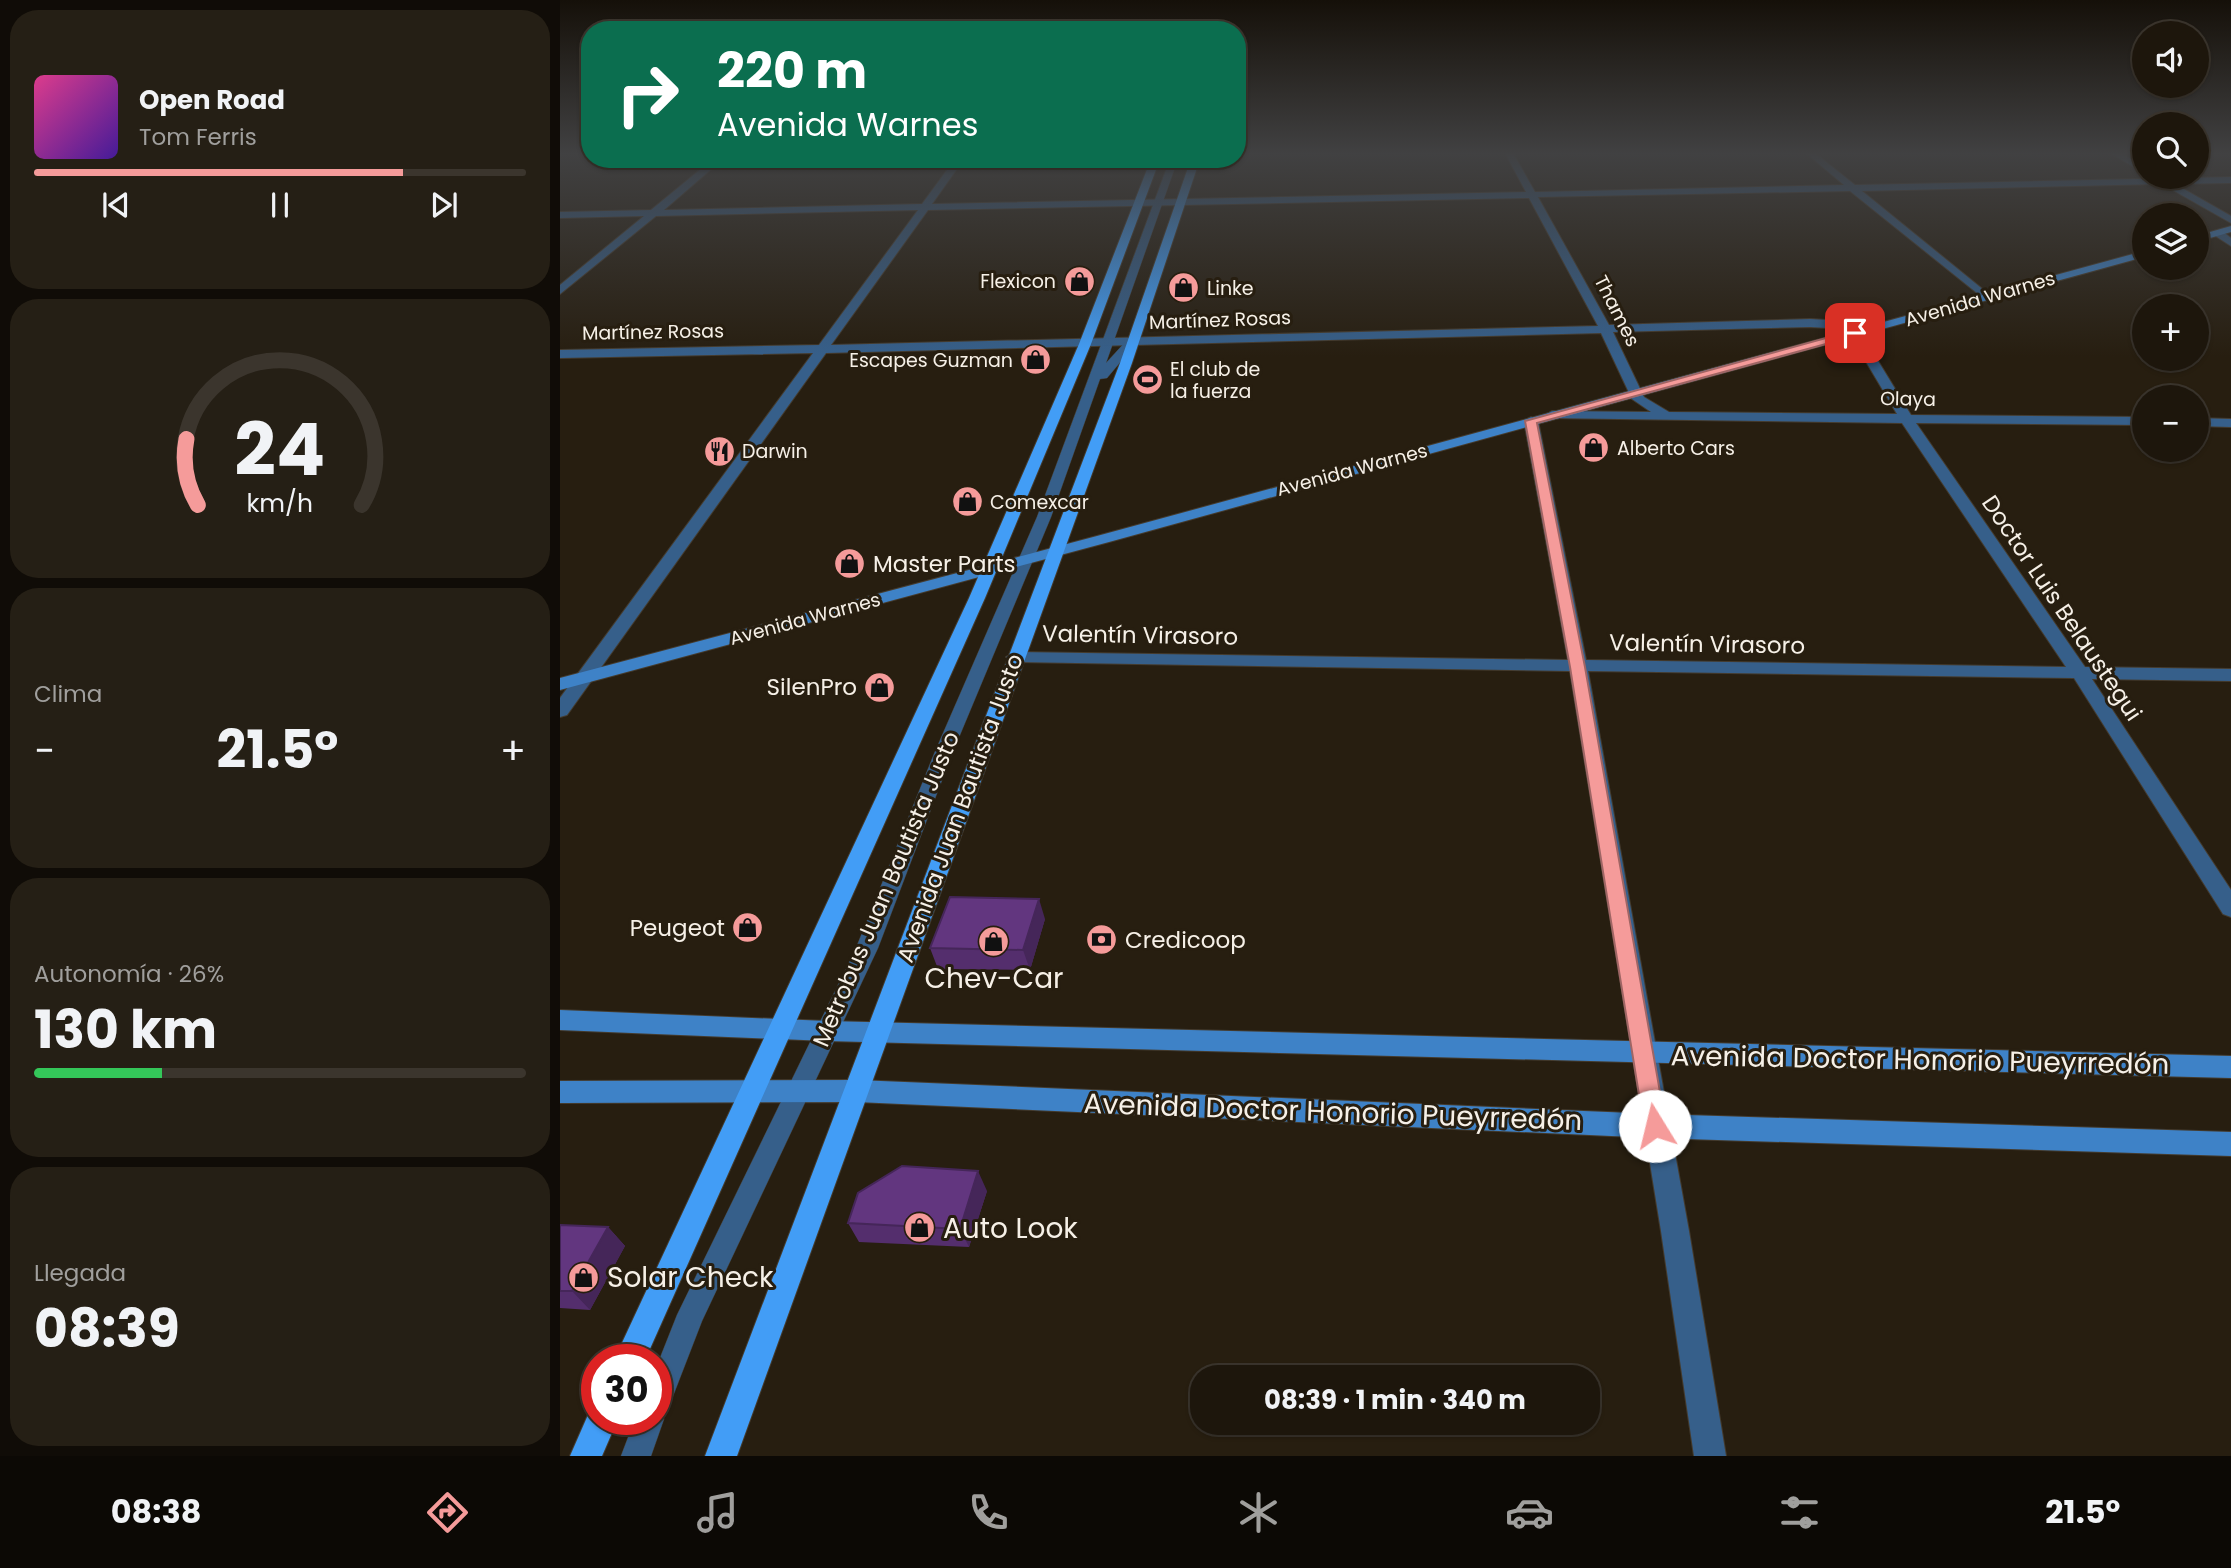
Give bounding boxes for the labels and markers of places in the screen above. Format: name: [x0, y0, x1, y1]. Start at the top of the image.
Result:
shop icon: Flexicon: [1062, 264, 1096, 298]
place label: Flexicon: [980, 268, 1056, 295]
shop icon: Linke: [1167, 271, 1201, 305]
place label: Linke: [1207, 275, 1254, 302]
pin: [1825, 303, 1885, 363]
shop icon: Escapes Guzman: [1019, 343, 1053, 377]
place label: Escapes Guzman: [849, 347, 1013, 374]
place label: El club de la fuerza: [1170, 356, 1260, 405]
sports icon: El club de la fuerza: [1130, 363, 1164, 397]
shop icon: Alberto Cars: [1577, 431, 1611, 465]
restaurant icon: Darwin: [702, 434, 736, 468]
place label: Alberto Cars: [1617, 435, 1735, 462]
place label: Darwin: [742, 438, 808, 465]
shop icon: Comexcar: [950, 485, 984, 519]
place label: Comexcar: [990, 489, 1089, 516]
shop icon: Master Parts: [833, 547, 867, 581]
place label: Master Parts: [873, 548, 1016, 580]
shop icon: SilenPro: [863, 670, 897, 704]
place label: SilenPro: [767, 671, 857, 703]
shop icon: Peugeot: [731, 911, 765, 945]
place label: Peugeot: [630, 912, 725, 944]
bank icon: Credicoop: [1085, 923, 1119, 957]
shop icon: Chev-Car: [977, 924, 1011, 958]
place label: Credicoop: [1125, 924, 1246, 956]
place label: Chev-Car: [924, 959, 1064, 998]
place label: Auto Look: [943, 1209, 1078, 1248]
shop icon: Auto Look: [903, 1211, 937, 1245]
place label: Solar Check: [607, 1258, 774, 1297]
shop icon: Solar Check: [567, 1260, 601, 1294]

